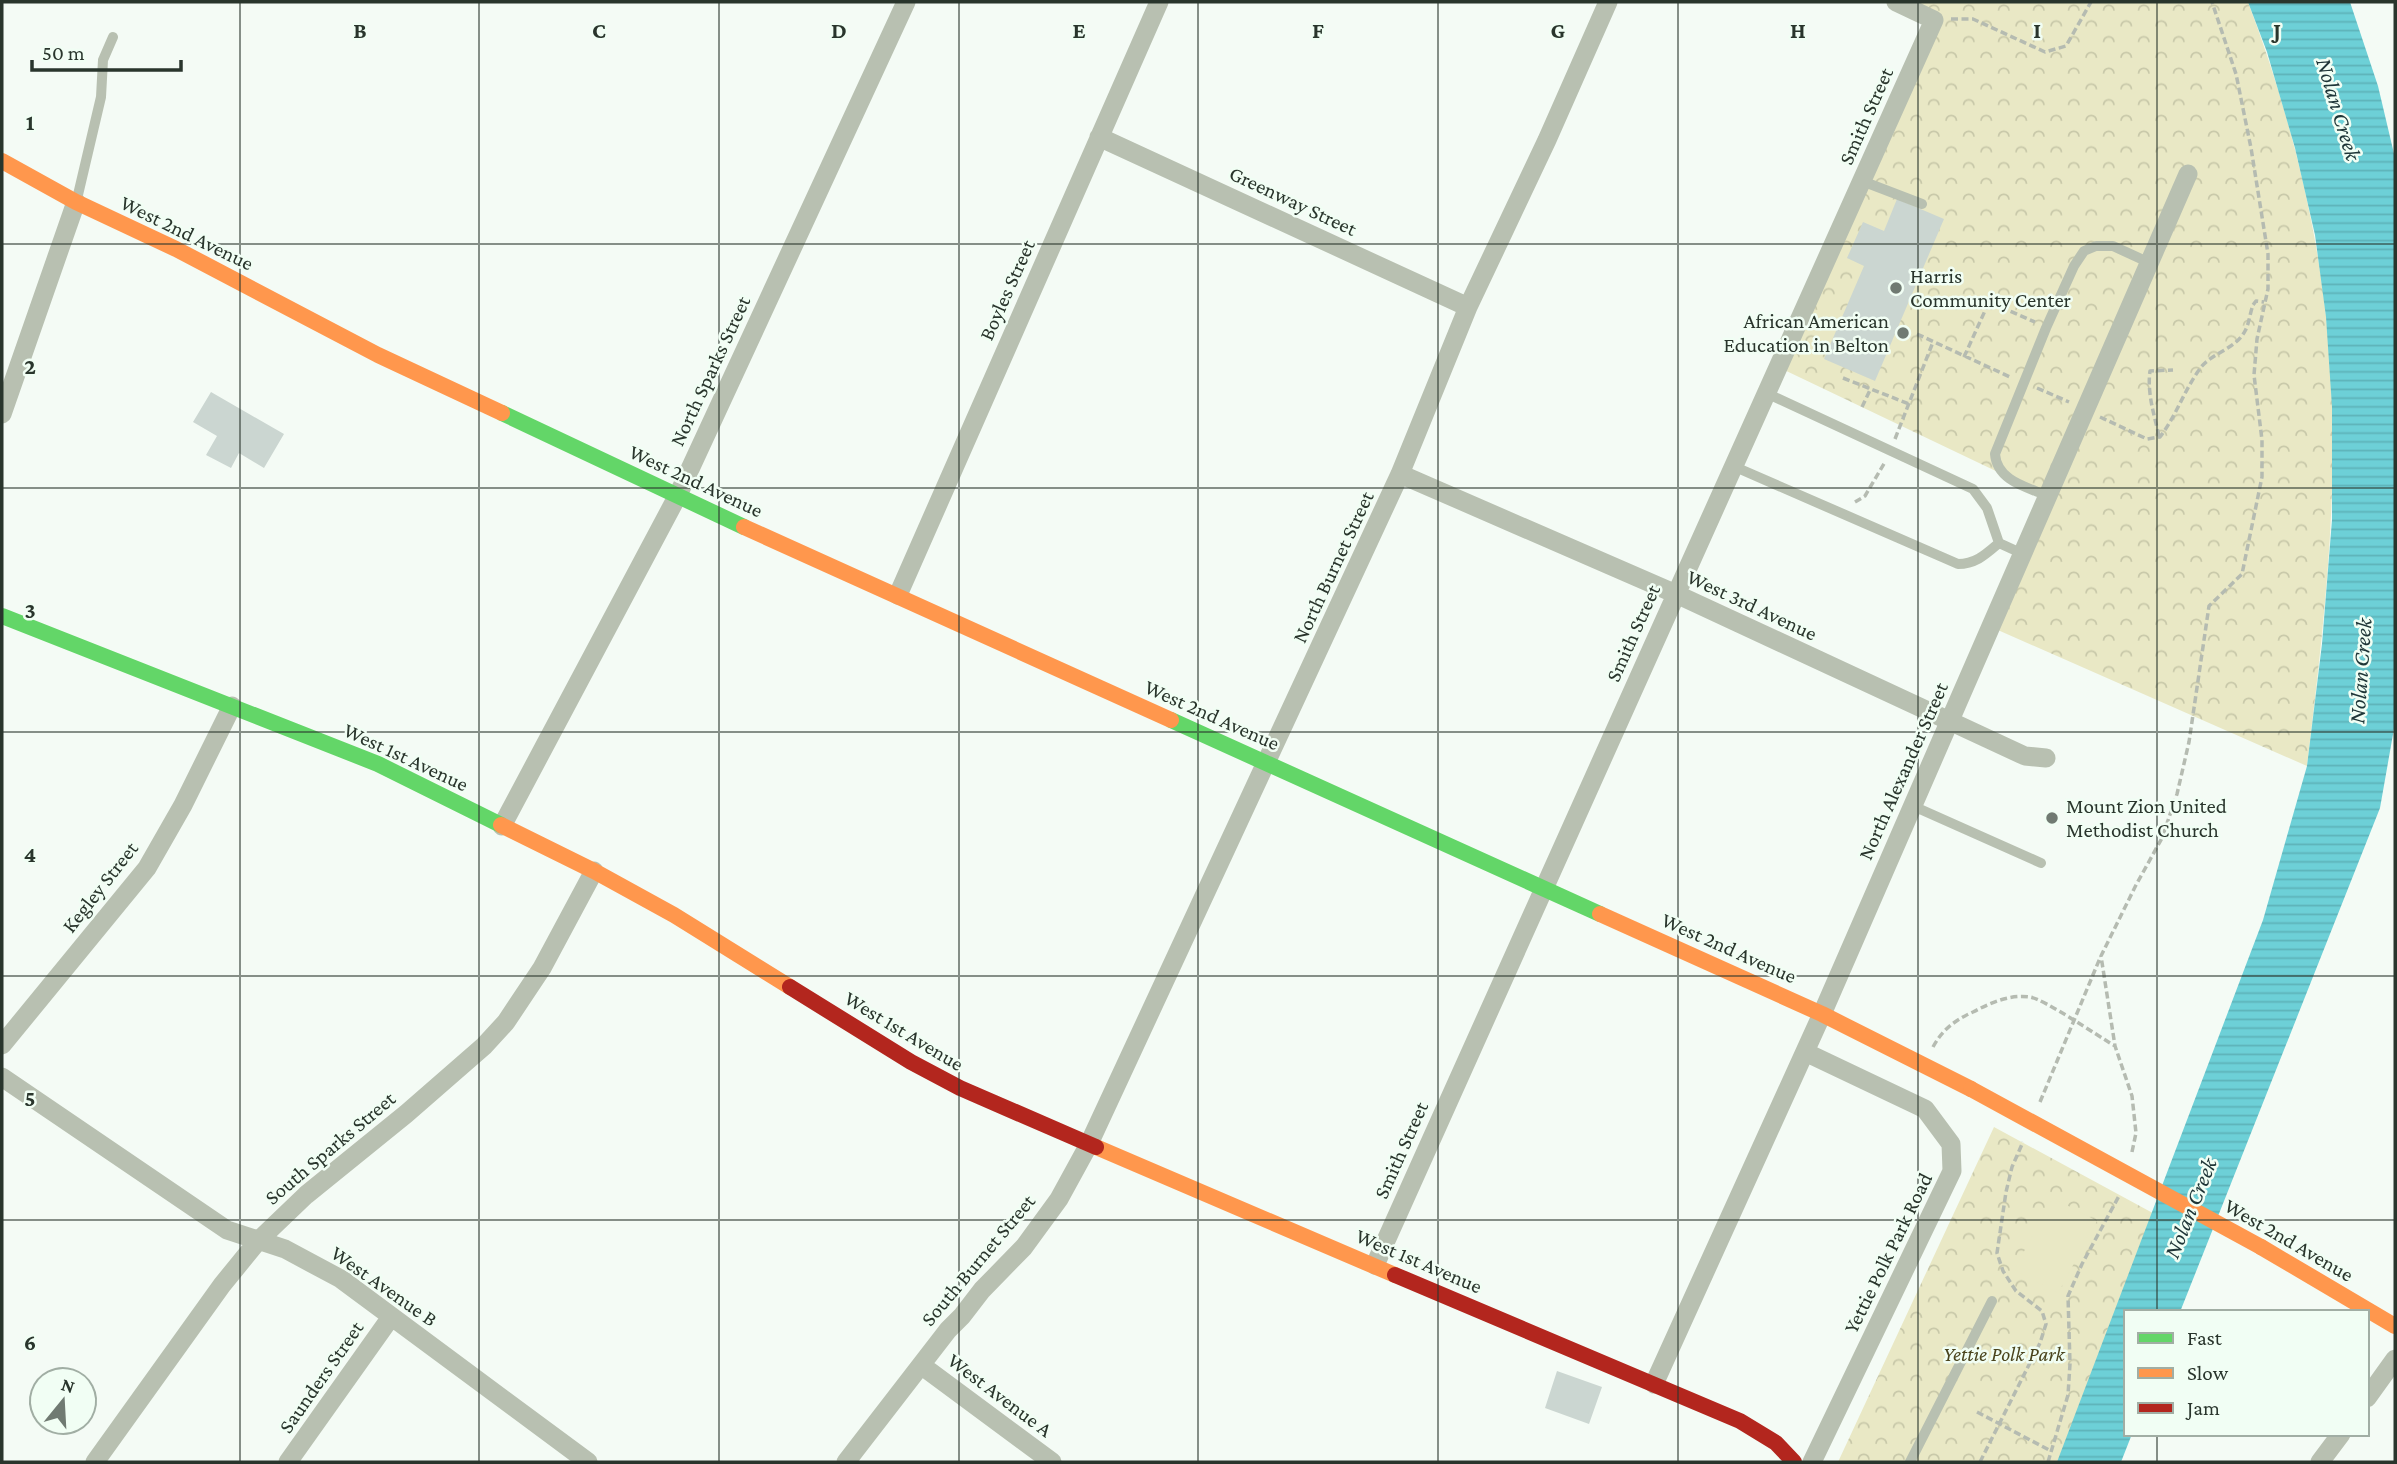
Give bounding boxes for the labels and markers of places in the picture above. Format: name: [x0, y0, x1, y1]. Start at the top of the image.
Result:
place label: Harris Community Center: [1910, 264, 2072, 312]
marker: Harris Community Center: [1888, 280, 1904, 296]
place label: African American Education in Belton: [1723, 309, 1889, 357]
marker: African American Education in Belton: [1895, 325, 1911, 341]
place label: Mount Zion United Methodist Church: [2066, 794, 2227, 842]
marker: Mount Zion United Methodist Church: [2044, 810, 2060, 826]

